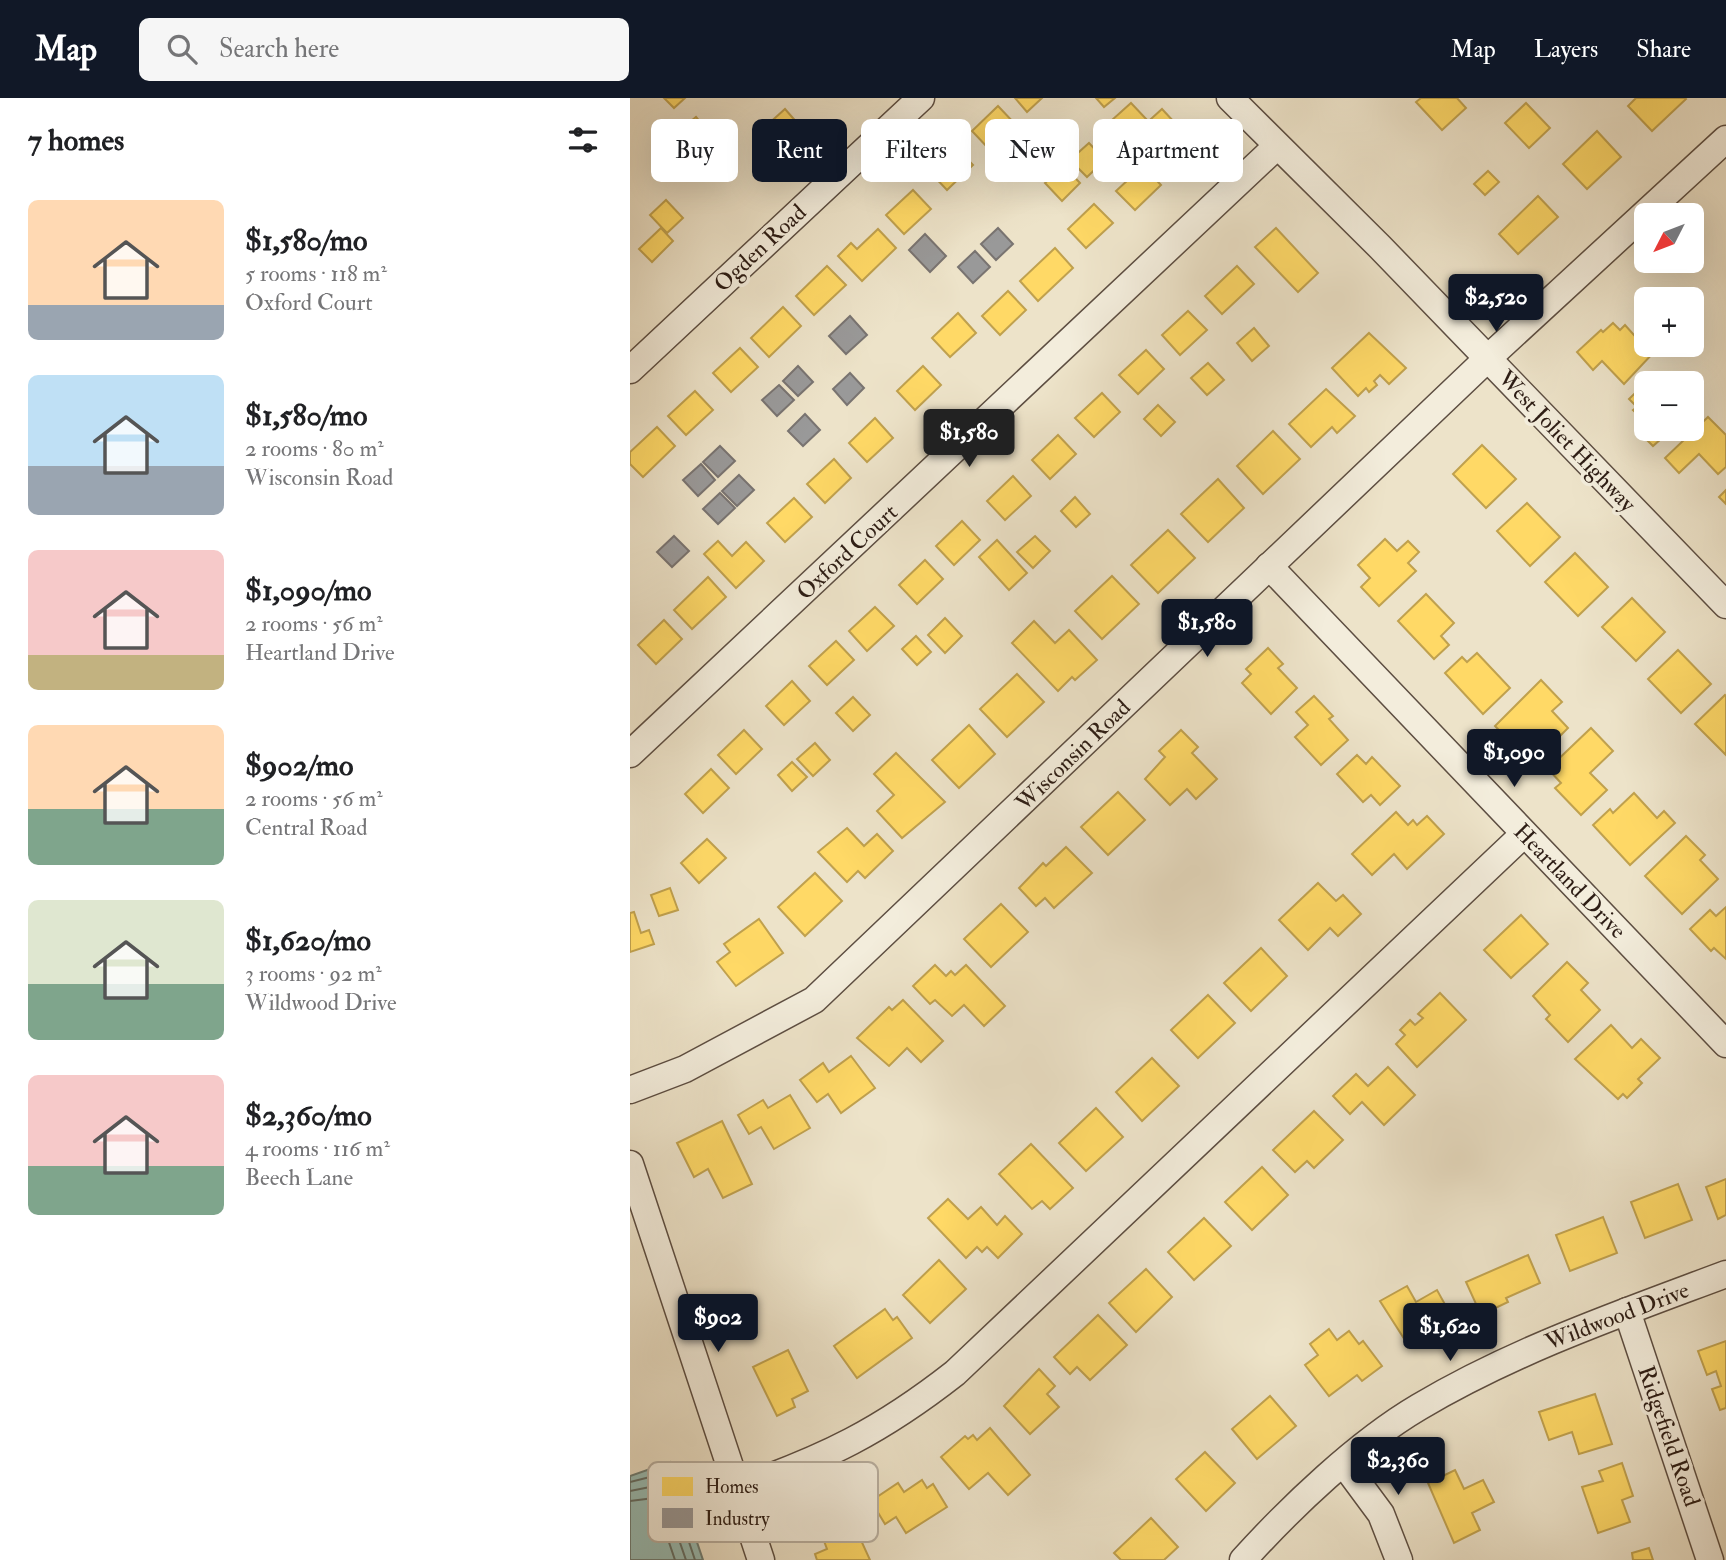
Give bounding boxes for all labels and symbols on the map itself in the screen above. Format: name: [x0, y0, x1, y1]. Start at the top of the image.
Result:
street label: Ogden Road: [708, 198, 812, 298]
north arrow: [1634, 203, 1704, 273]
pin: $2,520: [1439, 274, 1553, 334]
street label: West Joliet Highway: [1491, 363, 1643, 519]
pin: $1,580: [912, 410, 1026, 469]
street label: Oxford Court: [790, 498, 904, 606]
pin: $1,580: [1150, 600, 1264, 659]
street label: Wisconsin Road: [1009, 693, 1136, 818]
pin: $1,090: [1457, 730, 1571, 789]
street label: Heartland Drive: [1508, 817, 1633, 945]
street label: Wildwood Drive: [1540, 1275, 1693, 1357]
pin: $902: [677, 1294, 759, 1354]
pin: $1,620: [1393, 1304, 1507, 1363]
street label: Ridgefield Road: [1631, 1362, 1707, 1510]
pin: $2,360: [1341, 1438, 1455, 1497]
legend: [648, 1462, 878, 1542]
text: Homes: [705, 1475, 759, 1499]
text: Industry: [705, 1507, 770, 1531]

